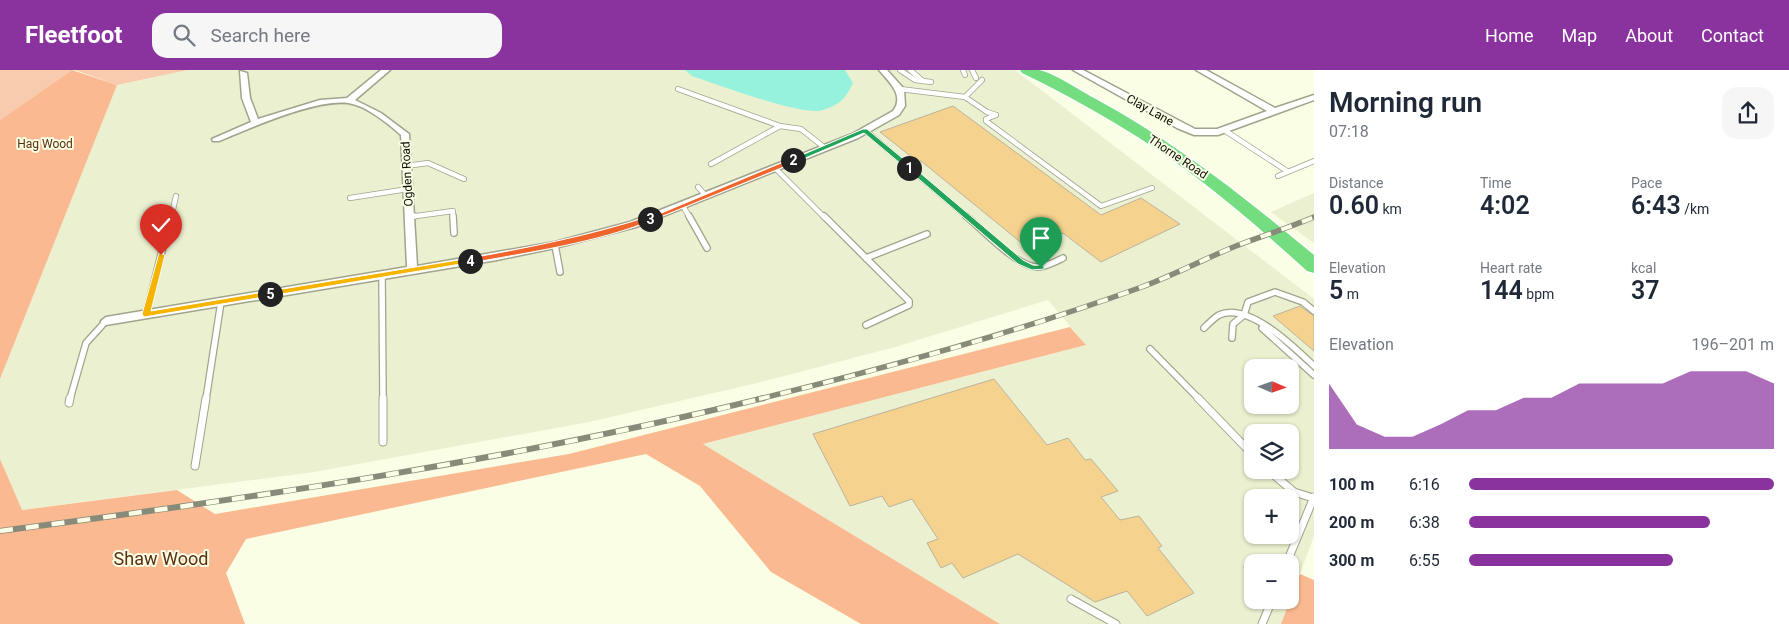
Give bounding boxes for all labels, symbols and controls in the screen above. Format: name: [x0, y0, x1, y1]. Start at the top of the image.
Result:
search box: [152, 13, 502, 58]
text: Fleetfoot: [25, 21, 122, 49]
icon: search: [170, 21, 198, 49]
text: Search here: [210, 24, 310, 47]
text: Home: [1485, 25, 1534, 46]
text: Map: [1562, 25, 1597, 46]
text: About: [1625, 25, 1673, 46]
text: Contact: [1701, 25, 1764, 46]
text: Morning run: [1329, 86, 1482, 119]
button: share: [1722, 87, 1774, 139]
street label: Clay Lane: [1124, 91, 1176, 129]
text: 07:18: [1329, 122, 1369, 141]
street label: Thorne Road: [1146, 132, 1210, 182]
park label: Hag Wood: [17, 137, 73, 151]
street label: Ogden Road: [398, 141, 416, 207]
pin: 2: [780, 148, 806, 172]
text: 2: [789, 152, 798, 168]
pin: 1: [896, 156, 922, 180]
text: 1: [905, 160, 914, 176]
text: Distance: [1329, 175, 1384, 191]
text: Time: [1480, 175, 1511, 191]
text: Pace: [1631, 175, 1662, 191]
text: 0.60: [1329, 191, 1379, 220]
text: 4:02: [1480, 191, 1530, 220]
text: 6:43: [1631, 191, 1681, 220]
text: km: [1379, 201, 1402, 217]
text: /km: [1681, 201, 1709, 217]
pin: [140, 204, 182, 255]
pin: 3: [638, 206, 662, 232]
icon: check: [147, 211, 175, 239]
text: 3: [646, 211, 655, 227]
pin: [1020, 217, 1062, 268]
icon: arrive: [1027, 224, 1055, 252]
pin: 4: [458, 248, 482, 274]
text: 4: [466, 253, 475, 269]
text: Elevation: [1329, 260, 1386, 276]
text: Heart rate: [1480, 260, 1542, 276]
text: kcal: [1631, 260, 1656, 276]
text: 5: [1329, 276, 1343, 305]
text: 144: [1480, 276, 1523, 305]
text: 37: [1631, 276, 1660, 305]
pin: 5: [258, 282, 282, 306]
text: 5: [266, 286, 275, 302]
text: m: [1343, 286, 1359, 302]
text: bpm: [1523, 286, 1554, 302]
text: Elevation: [1329, 335, 1394, 354]
text: 196–201 m: [1692, 335, 1774, 354]
north arrow: [1244, 359, 1299, 414]
map controls: [1244, 359, 1299, 609]
button: layers: [1244, 424, 1299, 479]
text: 100 m: [1329, 475, 1374, 494]
text: 6:16: [1409, 475, 1440, 494]
button: +: [1244, 489, 1299, 544]
text: 200 m: [1329, 513, 1374, 532]
text: 6:38: [1409, 513, 1440, 532]
park label: Shaw Wood: [114, 548, 208, 569]
text: 300 m: [1329, 551, 1374, 570]
text: 6:55: [1409, 551, 1440, 570]
button: −: [1244, 554, 1299, 609]

